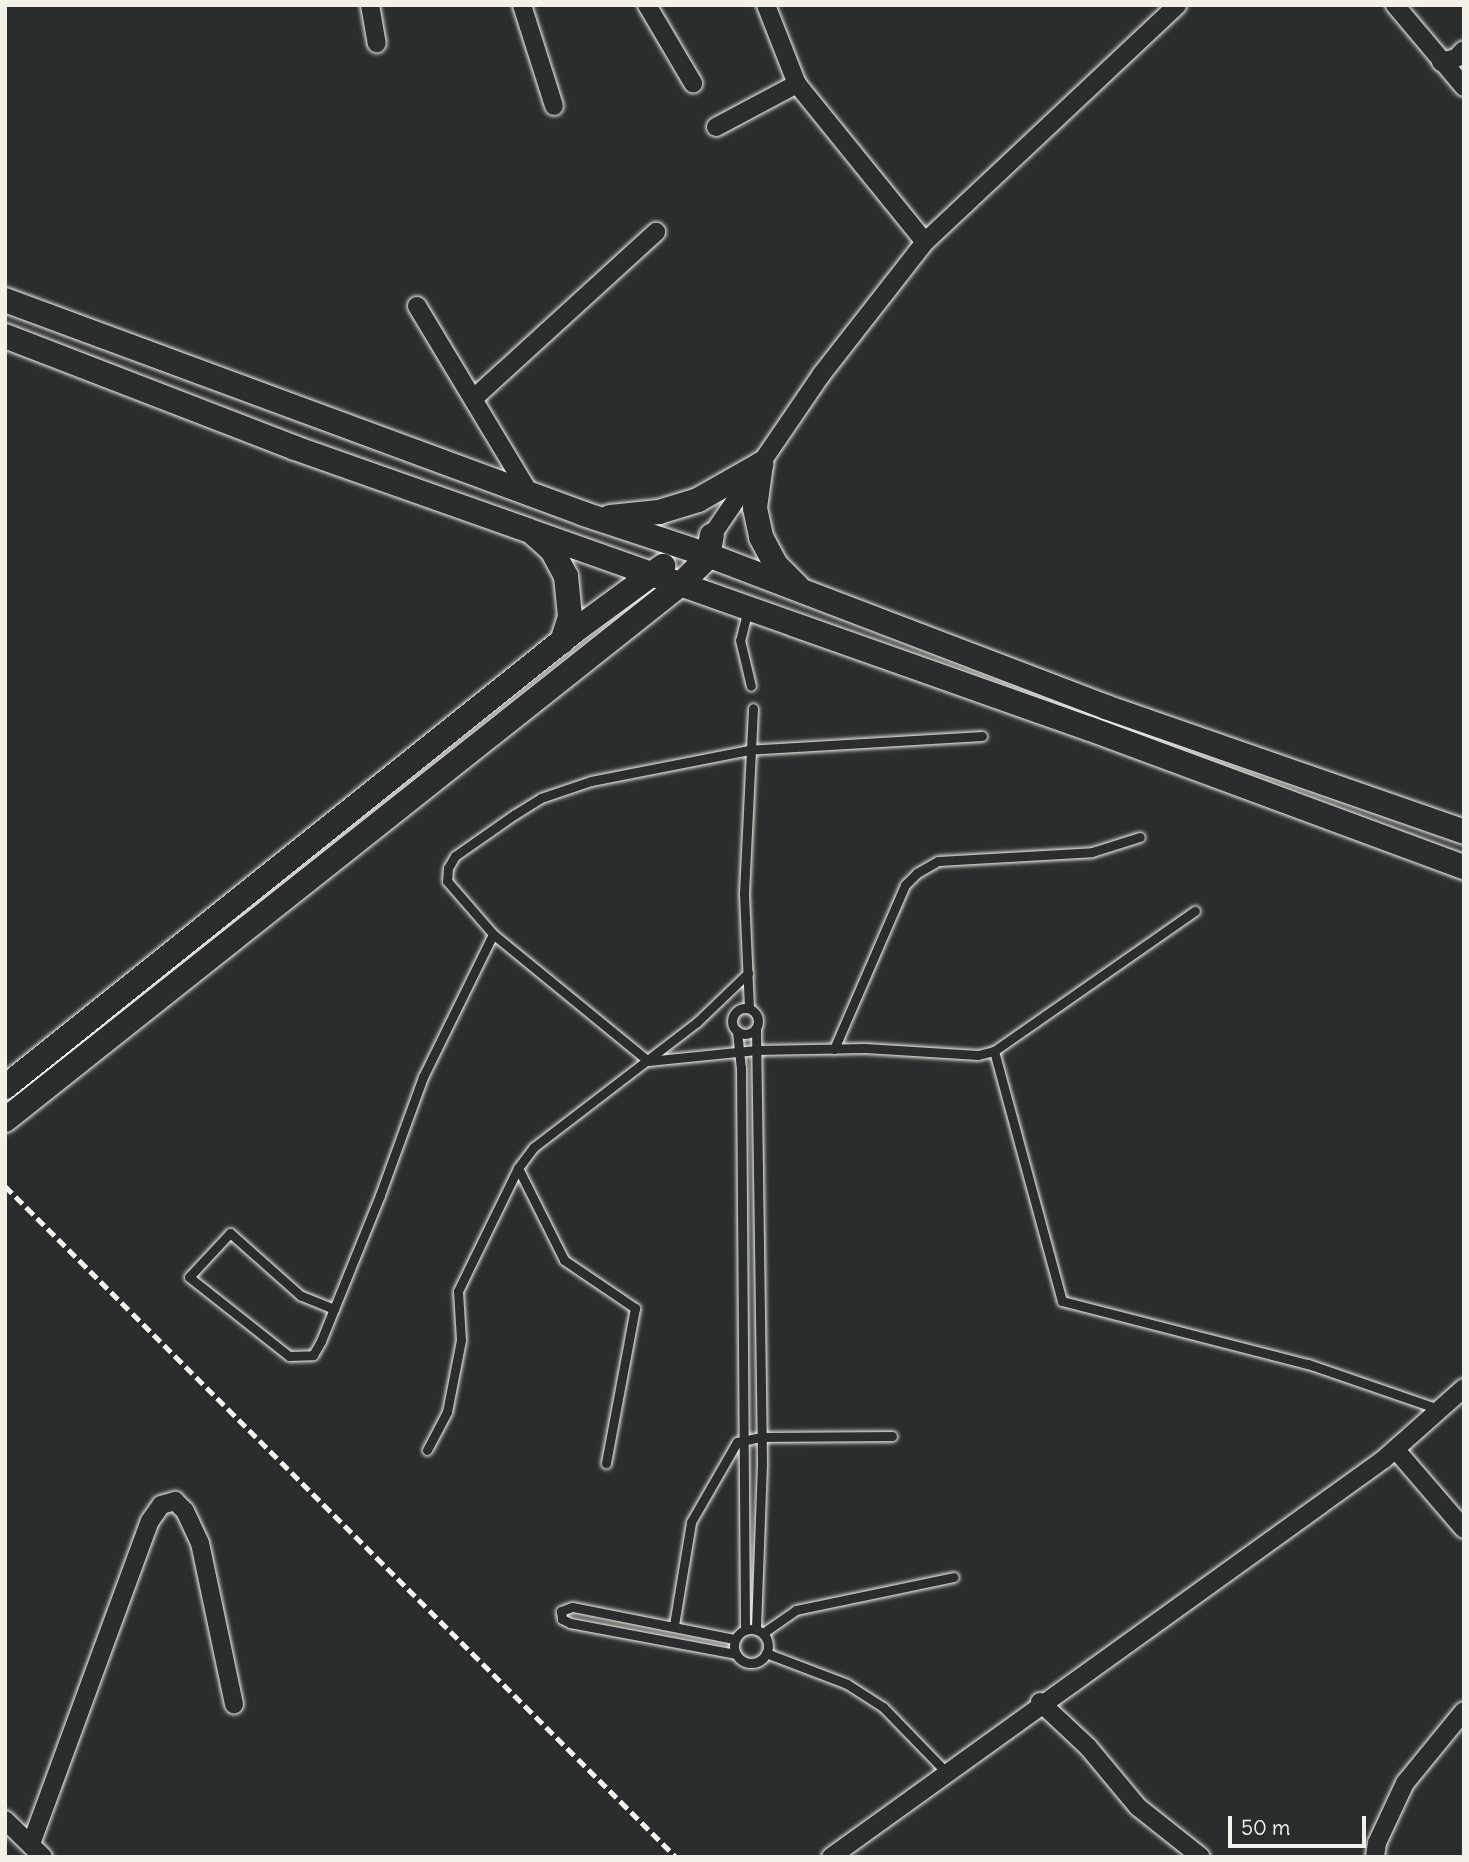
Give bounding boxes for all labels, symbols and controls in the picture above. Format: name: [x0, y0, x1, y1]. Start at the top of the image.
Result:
scale bar: [1231, 1802, 1369, 1846]
text: 50 m: [1241, 1814, 1290, 1841]

